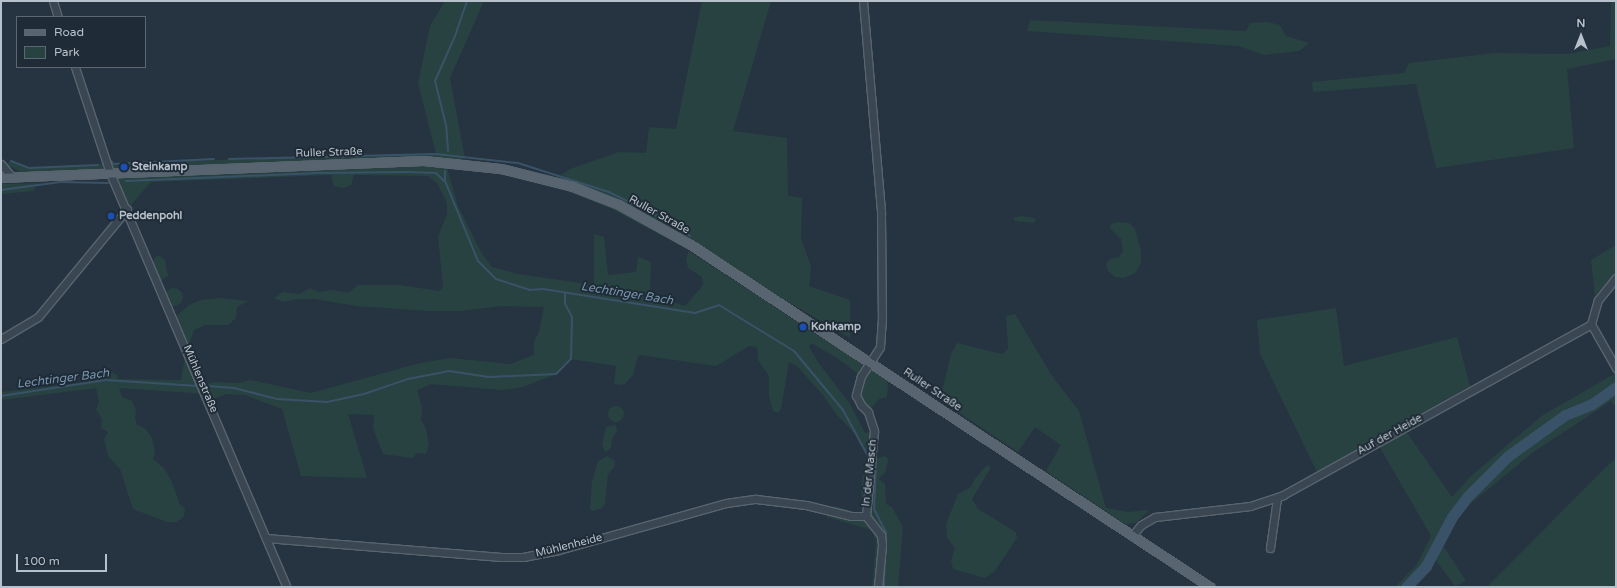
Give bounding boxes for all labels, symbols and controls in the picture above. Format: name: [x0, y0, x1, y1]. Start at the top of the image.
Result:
legend: [16, 16, 146, 68]
north arrow: [1561, 16, 1601, 56]
text: N: [1577, 17, 1585, 30]
text: Road: [54, 25, 84, 39]
text: Park: [54, 45, 80, 59]
street label: Ruller Straße: [295, 145, 363, 161]
place label: Steinkamp: [132, 160, 187, 174]
marker: Steinkamp: [119, 162, 129, 172]
street label: Ruller Straße: [626, 193, 692, 237]
place label: Peddenpohl: [119, 209, 182, 223]
marker: Peddenpohl: [106, 211, 116, 221]
water label: Lechtinger Bach: [580, 280, 674, 308]
place label: Kohkamp: [811, 320, 861, 334]
marker: Kohkamp: [798, 322, 808, 332]
street label: Mühlenstraße: [180, 343, 220, 415]
water label: Lechtinger Bach: [16, 366, 110, 392]
street label: Ruller Straße: [900, 366, 964, 414]
street label: Auf der Heide: [1355, 412, 1425, 458]
street label: In der Masch: [860, 439, 880, 507]
street label: Mühlenheide: [534, 531, 604, 561]
scale bar: [18, 546, 109, 572]
text: 100 m: [23, 554, 60, 568]

